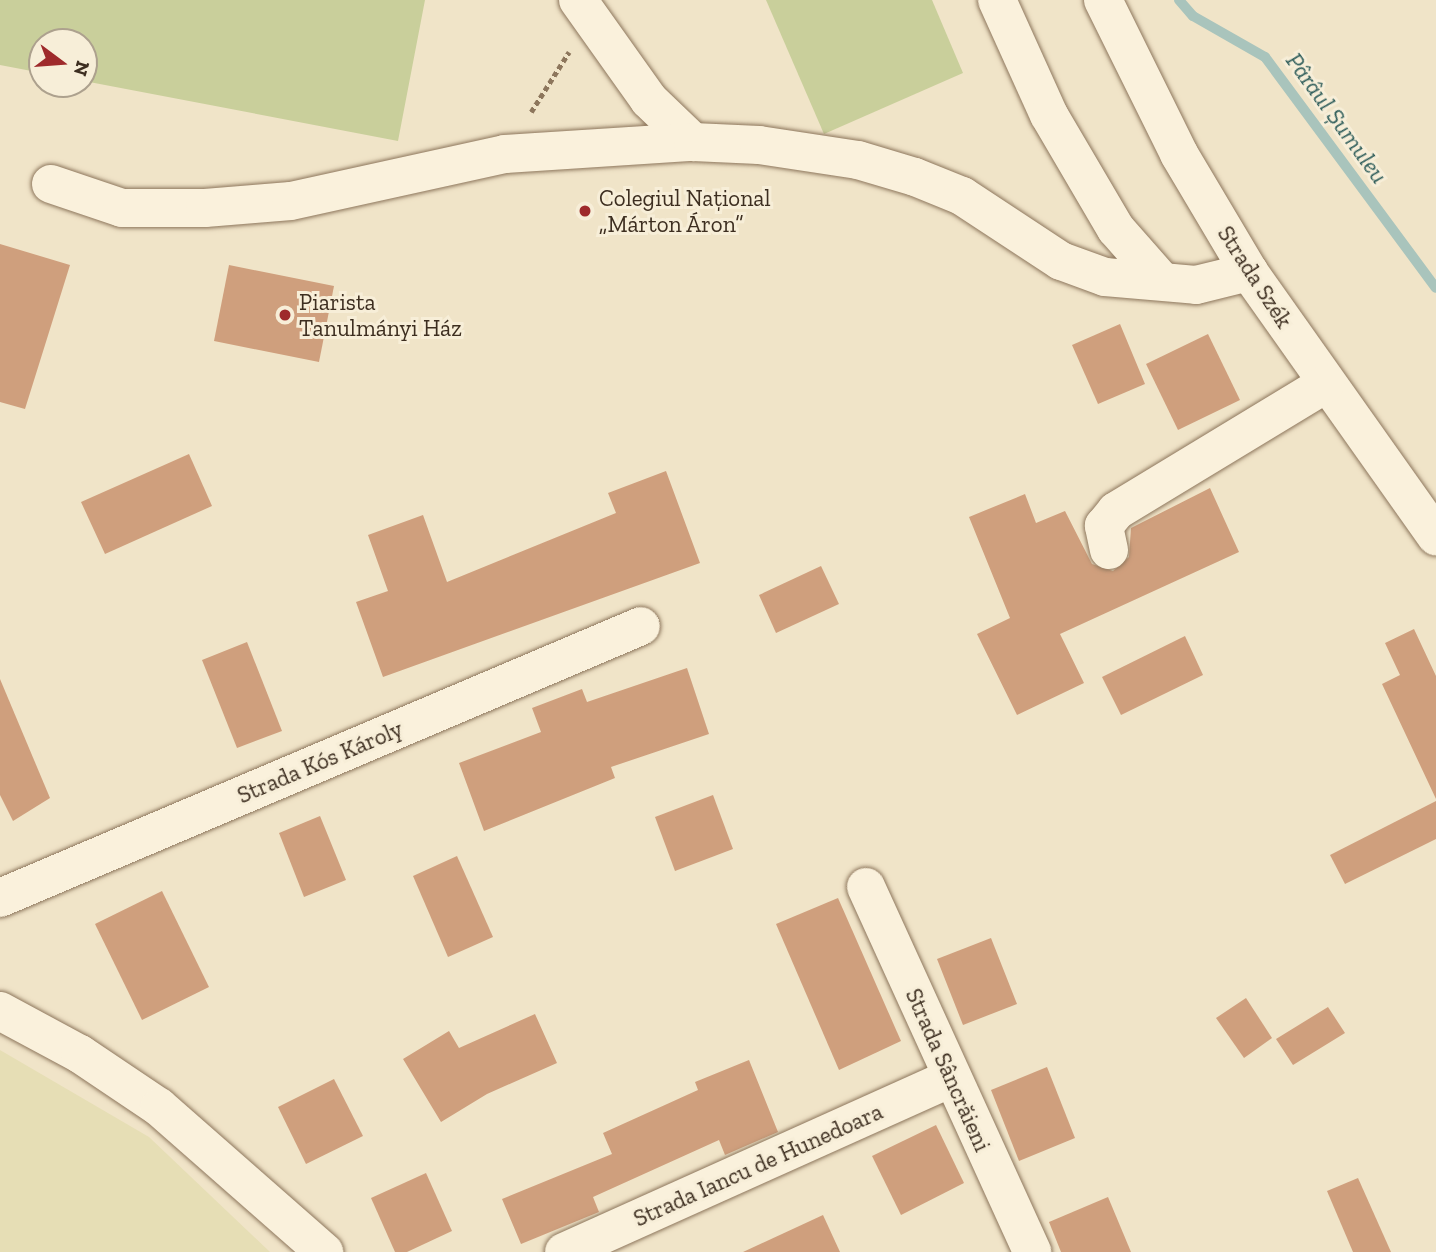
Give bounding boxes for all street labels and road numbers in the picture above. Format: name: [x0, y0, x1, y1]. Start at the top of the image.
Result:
street label: Strada Szék: [1212, 221, 1298, 333]
street label: Strada Kós Károly: [233, 715, 407, 809]
street label: Strada Sâncrăieni: [900, 984, 996, 1156]
street label: Strada Iancu de Hunedoara: [629, 1098, 887, 1232]

